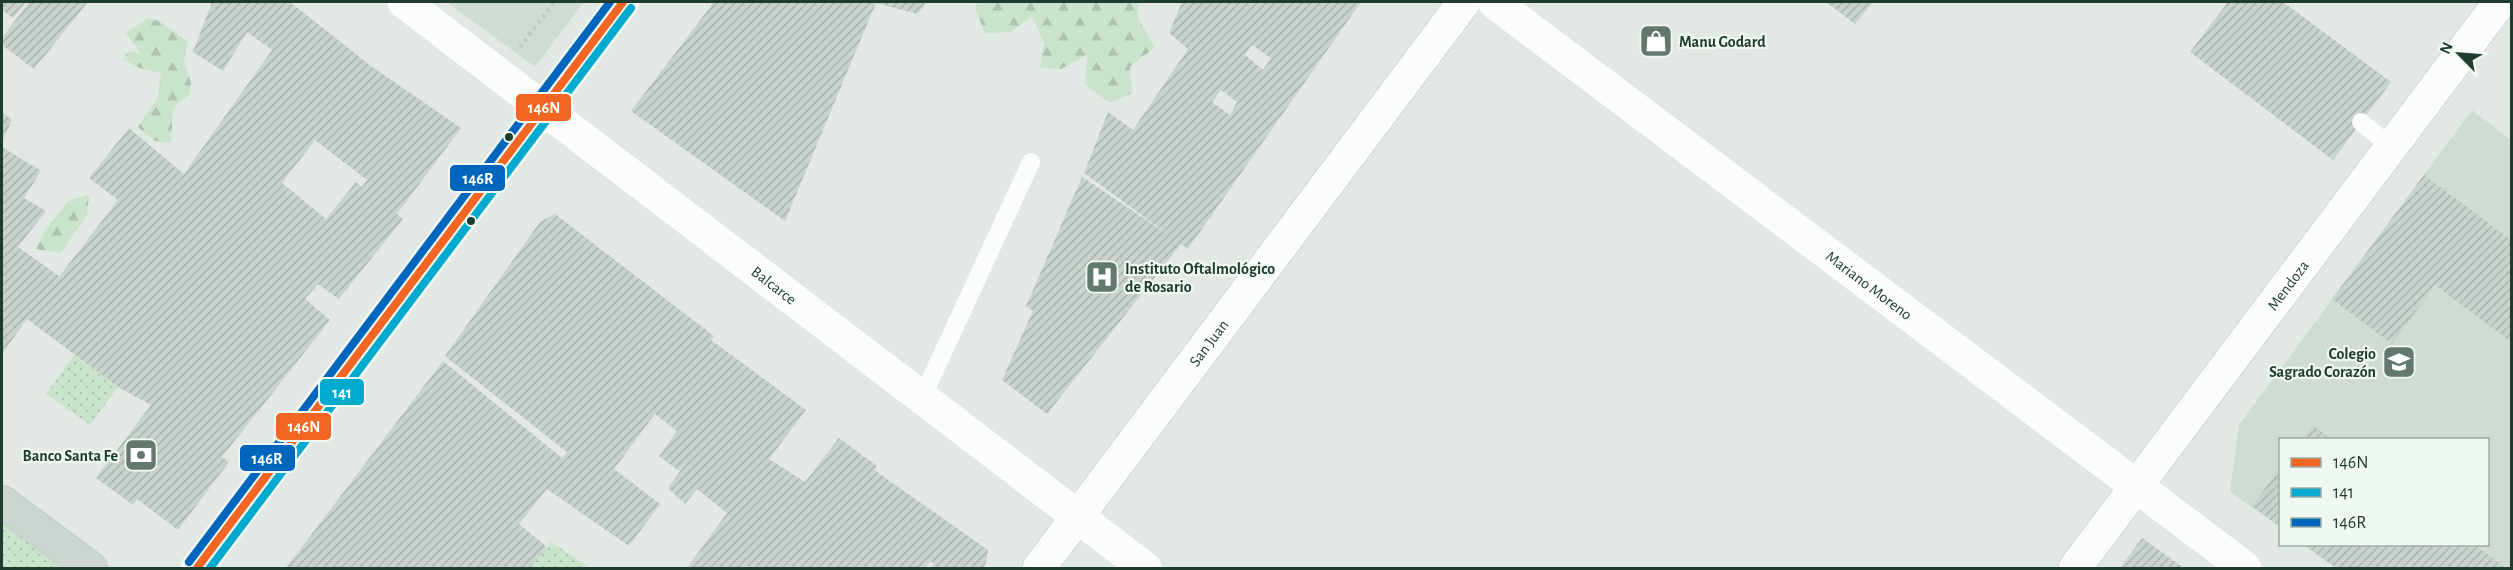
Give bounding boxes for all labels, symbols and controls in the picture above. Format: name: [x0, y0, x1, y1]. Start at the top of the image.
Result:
shop icon: Manu Godard: [1638, 23, 1674, 59]
north arrow: [2429, 24, 2489, 84]
place label: Manu Godard: [1679, 34, 1766, 50]
text: N: [2437, 40, 2456, 57]
line badge: 146N: [515, 93, 572, 122]
text: 146N: [528, 100, 560, 116]
unlabelled marker: [503, 131, 515, 143]
line badge: 146R: [449, 164, 506, 192]
text: 146R: [463, 171, 494, 187]
unlabelled marker: [465, 215, 477, 227]
street label: Mariano Moreno: [1823, 248, 1915, 323]
street label: Mendoza: [2265, 258, 2312, 313]
hospital icon: Instituto Oftalmológico de Rosario: [1084, 259, 1120, 295]
place label: Instituto Oftalmológico de Rosario: [1125, 261, 1275, 295]
street label: Balcarce: [748, 264, 799, 308]
street label: San Juan: [1187, 317, 1232, 369]
school or university icon: Colegio Sagrado Corazón: [2381, 344, 2417, 380]
place label: Colegio Sagrado Corazón: [2269, 346, 2376, 380]
line badge: 141: [319, 378, 365, 406]
text: 141: [332, 385, 352, 401]
line badge: 146N: [275, 412, 332, 441]
text: 146N: [288, 419, 320, 435]
bank icon: Banco Santa Fe: [123, 437, 159, 473]
legend: [2279, 438, 2489, 546]
line badge: 146R: [239, 444, 296, 472]
place label: Banco Santa Fe: [22, 448, 118, 464]
text: 146R: [252, 451, 283, 467]
text: 146N: [2333, 454, 2369, 472]
text: 141: [2333, 484, 2354, 502]
text: 146R: [2333, 514, 2366, 532]

